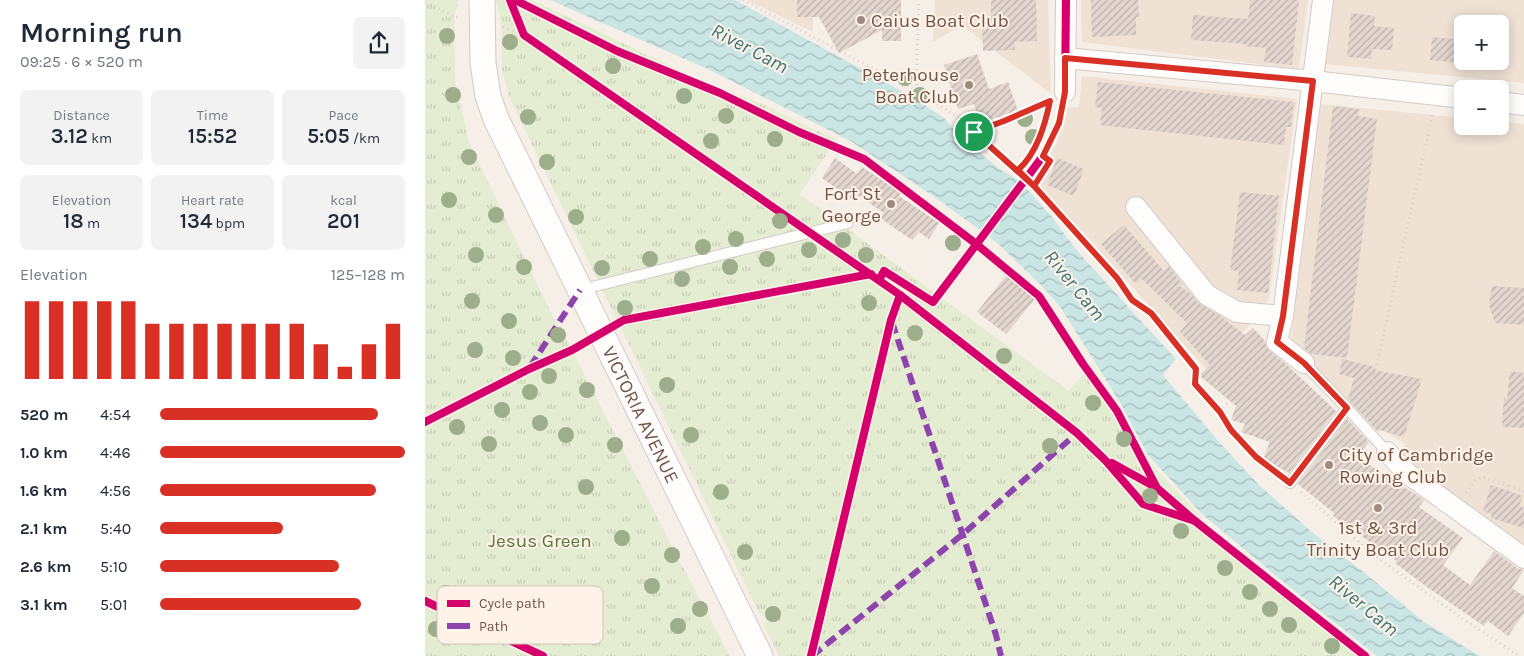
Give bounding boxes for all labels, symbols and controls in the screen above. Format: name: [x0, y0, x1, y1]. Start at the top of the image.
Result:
place label: Caius Boat Club: [871, 10, 1009, 32]
marker: Caius Boat Club: [855, 14, 867, 26]
map controls: [1454, 15, 1509, 135]
button: +: [1454, 15, 1509, 70]
text: Morning run: [20, 16, 183, 49]
button: share: [353, 17, 405, 69]
water label: River Cam: [707, 19, 792, 78]
text: 09:25 · 6 × 520 m: [20, 52, 143, 71]
place label: Peterhouse Boat Club: [862, 64, 959, 108]
marker: Peterhouse Boat Club: [963, 79, 975, 91]
button: −: [1454, 80, 1509, 135]
text: Distance: [53, 107, 110, 124]
text: Time: [197, 107, 228, 124]
text: Pace: [329, 107, 358, 124]
pin: [953, 111, 995, 153]
icon: arrive: [960, 118, 988, 146]
text: 3.12: [51, 124, 88, 148]
text: 15:52: [188, 124, 237, 148]
text: 5:05: [307, 124, 350, 148]
text: km: [88, 130, 112, 147]
text: /km: [350, 130, 380, 147]
place label: Fort St George: [822, 183, 881, 227]
text: Elevation: [52, 192, 111, 209]
text: Heart rate: [181, 192, 244, 209]
text: kcal: [330, 192, 357, 209]
marker: Fort St George: [885, 198, 897, 210]
text: 18: [63, 209, 84, 233]
text: 134: [180, 209, 212, 233]
text: 201: [327, 209, 360, 233]
text: m: [84, 215, 100, 232]
text: bpm: [212, 215, 245, 232]
water label: River Cam: [1039, 246, 1110, 325]
text: Elevation: [20, 265, 88, 284]
text: 125–128 m: [331, 265, 405, 284]
street label: VICTORIA AVENUE: [597, 343, 683, 487]
text: 520 m: [20, 405, 68, 424]
text: 4:54: [100, 405, 131, 424]
text: 1.0 km: [20, 443, 68, 462]
text: 4:46: [100, 443, 131, 462]
place label: City of Cambridge Rowing Club: [1339, 444, 1494, 488]
marker: City of Cambridge Rowing Club: [1323, 459, 1335, 471]
text: 1.6 km: [20, 481, 68, 500]
text: 4:56: [100, 481, 131, 500]
marker: 1st & 3rd Trinity Boat Club: [1372, 502, 1384, 514]
place label: 1st & 3rd Trinity Boat Club: [1307, 517, 1449, 561]
text: 2.1 km: [20, 519, 68, 538]
text: 5:40: [100, 519, 131, 538]
park label: Jesus Green: [488, 530, 592, 552]
text: 2.6 km: [20, 557, 72, 576]
text: 5:10: [100, 557, 128, 576]
water label: River Cam: [1324, 570, 1403, 641]
legend: [437, 586, 603, 644]
text: 3.1 km: [20, 595, 68, 614]
text: 5:01: [100, 595, 128, 614]
text: Cycle path: [479, 595, 545, 612]
text: Path: [479, 618, 508, 635]

